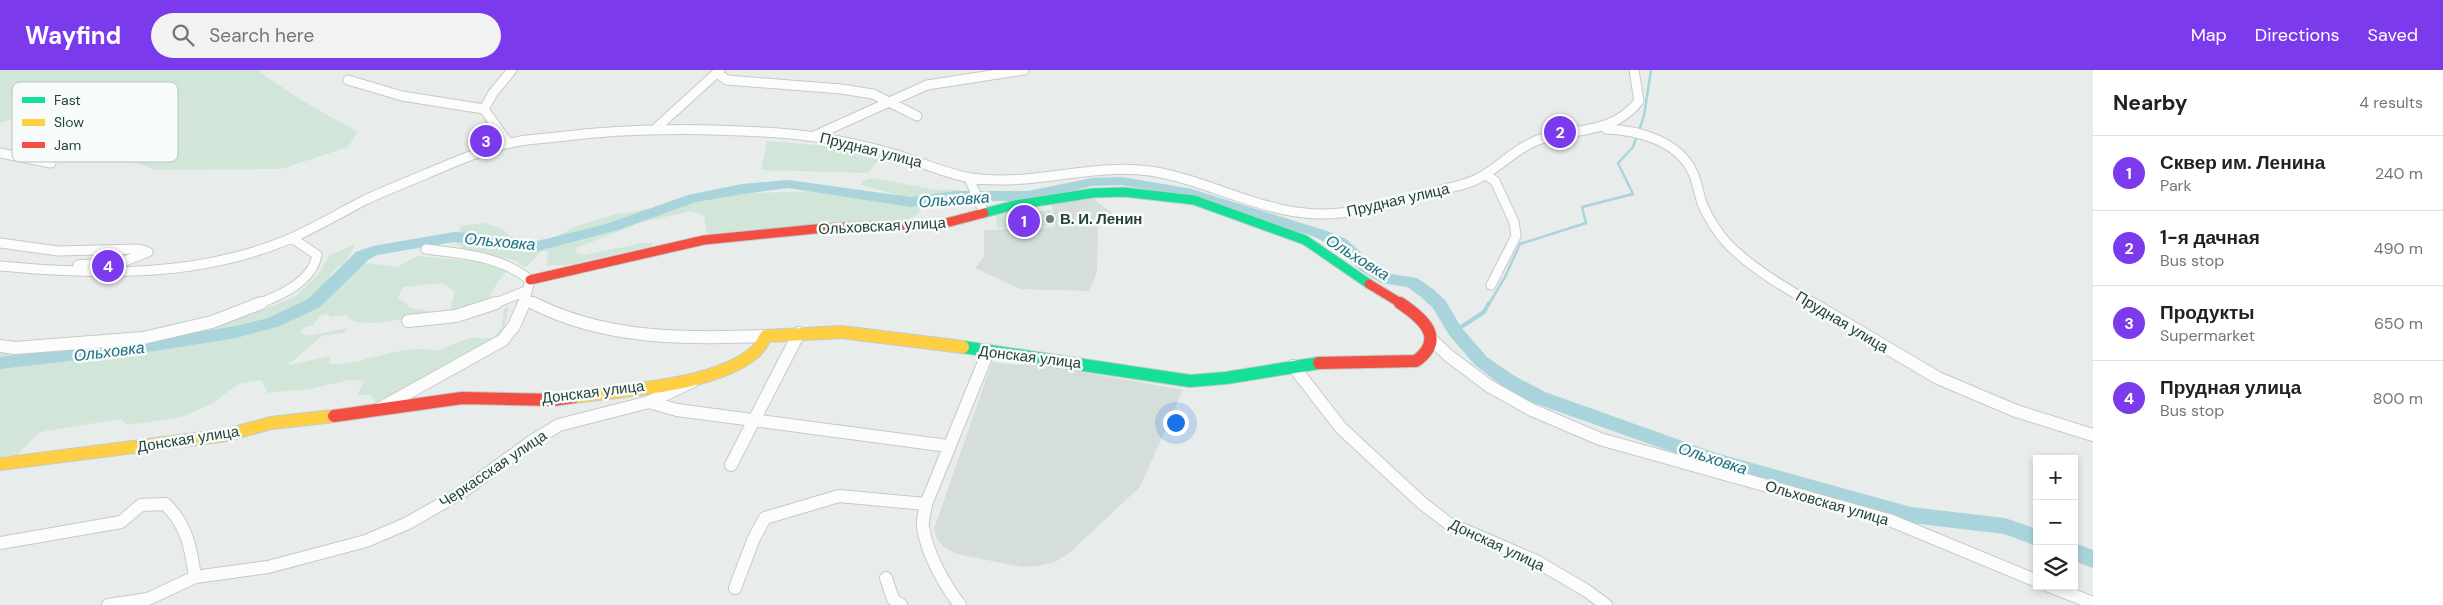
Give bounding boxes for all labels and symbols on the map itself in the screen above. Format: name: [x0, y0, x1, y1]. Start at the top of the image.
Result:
legend: [12, 82, 178, 162]
text: Fast: [54, 91, 81, 109]
text: Slow: [54, 113, 84, 131]
pin: 2: [1544, 113, 1576, 151]
pin: 3: [470, 122, 502, 160]
street label: Прудная улица: [818, 128, 925, 173]
text: Jam: [54, 136, 81, 154]
street label: Прудная улица: [1345, 178, 1452, 222]
water label: Ольховка: [918, 187, 990, 212]
pin: 1: [1008, 202, 1040, 240]
place label: В. И. Ленин: [1060, 209, 1142, 229]
street label: Ольховская улица: [818, 213, 947, 239]
marker: В. И. Ленин: [1044, 213, 1056, 225]
water label: Ольховка: [464, 228, 536, 255]
water label: Ольховка: [1322, 230, 1394, 285]
pin: 4: [92, 247, 124, 285]
street label: Прудная улица: [1792, 286, 1893, 358]
water label: Ольховка: [72, 337, 146, 366]
street label: Донская улица: [978, 341, 1083, 373]
street label: Донская улица: [541, 376, 646, 408]
your location: [1163, 410, 1189, 436]
street label: Донская улица: [136, 421, 241, 457]
street label: Черкасская улица: [435, 425, 551, 512]
water label: Ольховка: [1676, 437, 1750, 479]
street label: Ольховская улица: [1763, 476, 1892, 530]
street label: Донская улица: [1446, 514, 1549, 576]

